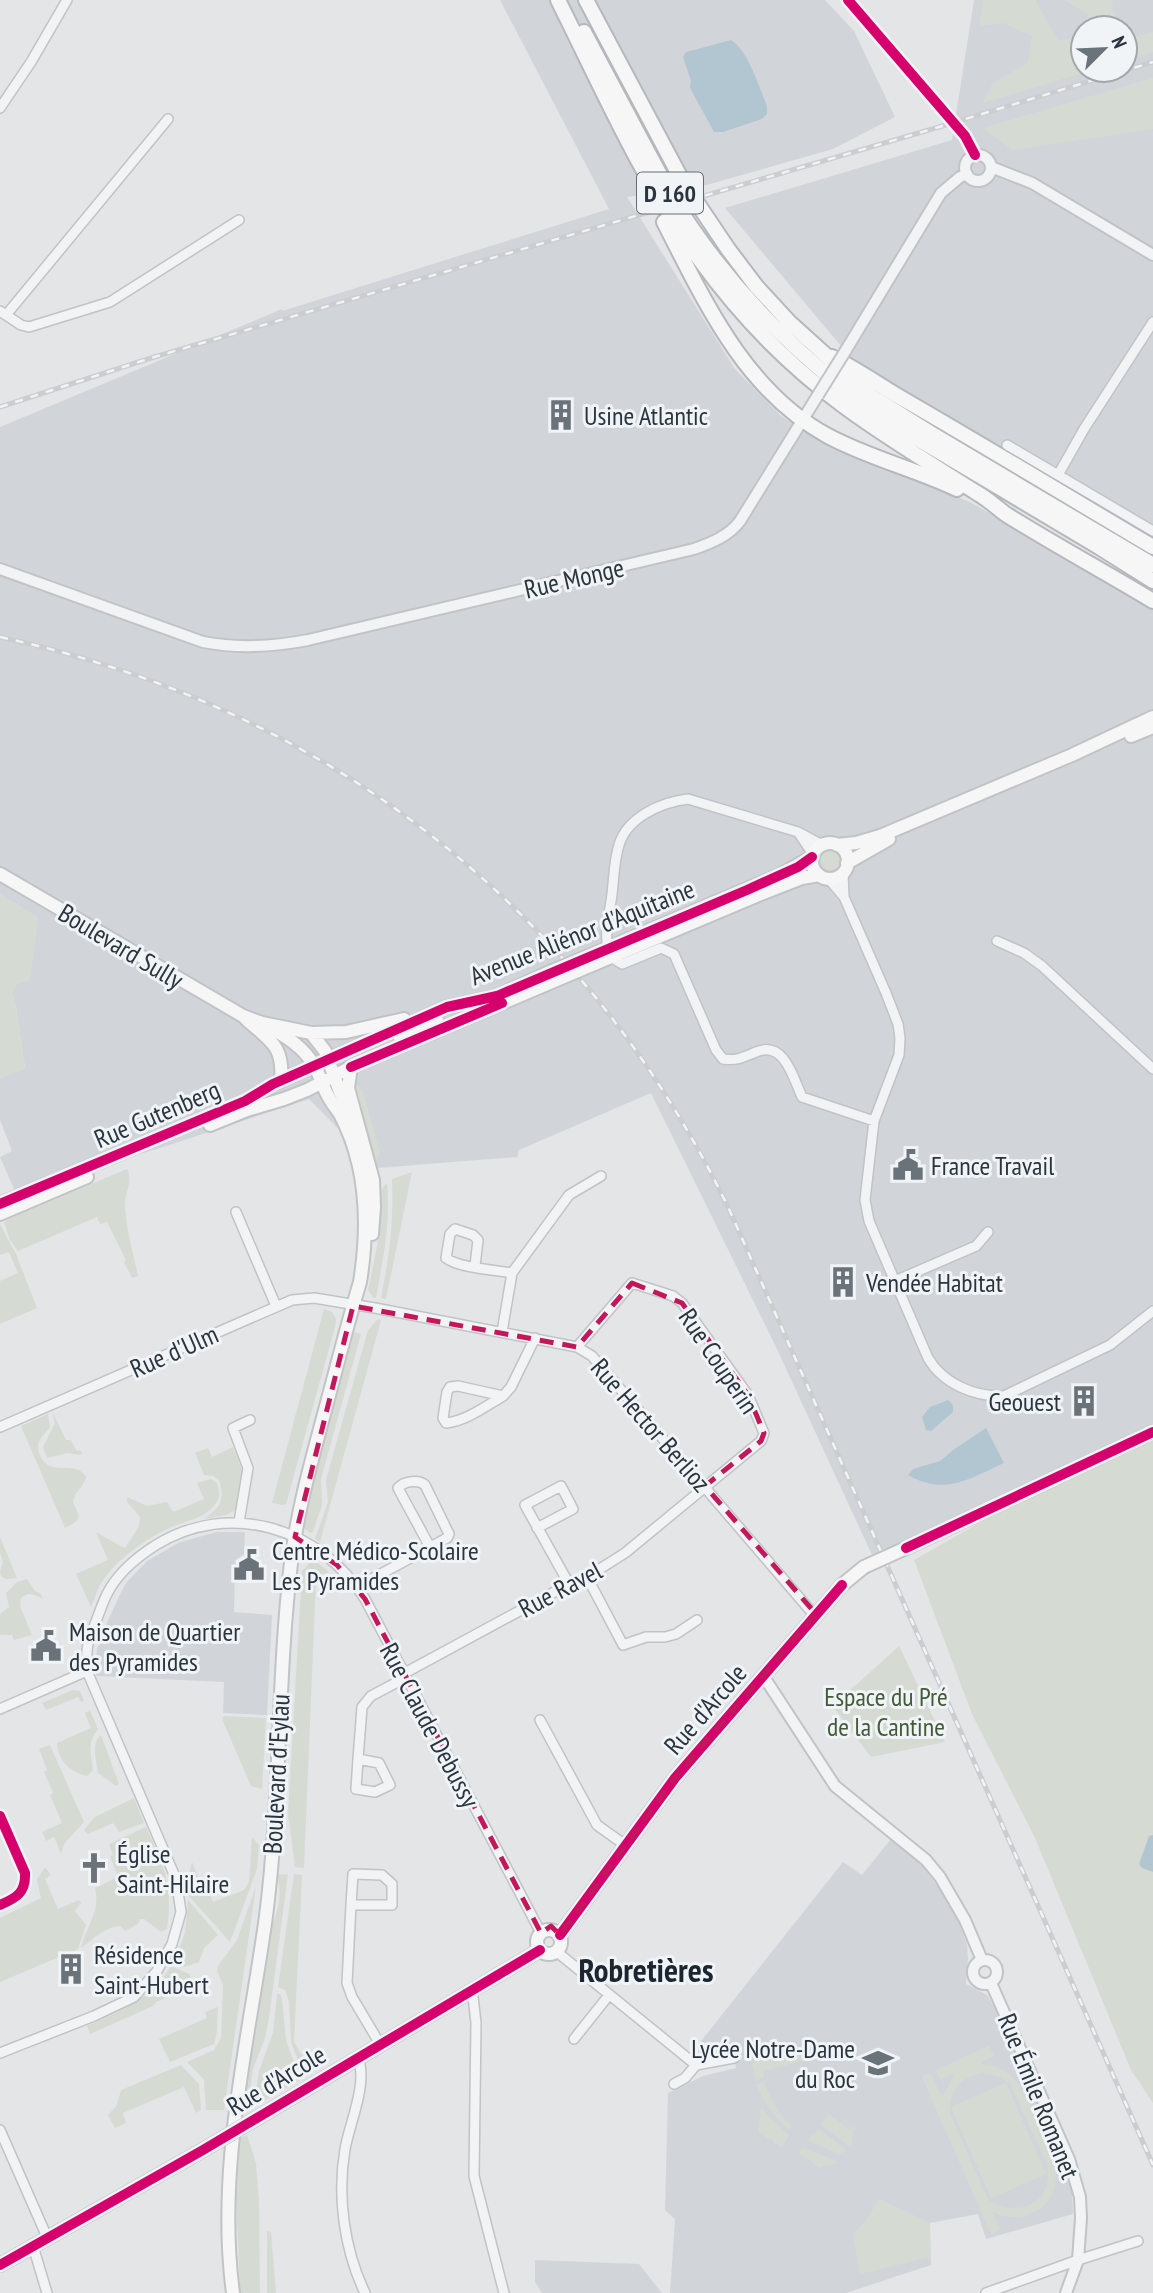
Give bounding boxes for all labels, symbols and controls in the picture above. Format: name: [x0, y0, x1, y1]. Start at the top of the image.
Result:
north arrow: [1069, 14, 1139, 84]
text: N: [1106, 33, 1133, 52]
road number: D 160: [637, 173, 703, 214]
building icon: Usine Atlantic: [544, 398, 578, 432]
place label: Usine Atlantic: [584, 399, 708, 432]
street label: Rue Monge: [521, 551, 627, 605]
street label: Avenue Aliénor d'Aquitaine: [465, 872, 699, 992]
street label: Boulevard Sully: [53, 896, 190, 996]
street label: Rue Gutenberg: [89, 1073, 225, 1155]
public building icon: France Travail: [891, 1148, 925, 1182]
place label: France Travail: [931, 1149, 1054, 1182]
building icon: Vendée Habitat: [826, 1265, 860, 1299]
place label: Vendée Habitat: [865, 1266, 1003, 1299]
street label: Rue Couperin: [672, 1302, 766, 1420]
street label: Rue d'Ulm: [125, 1317, 223, 1385]
street label: Rue Hector Berlioz: [584, 1351, 718, 1499]
building icon: Geouest: [1067, 1384, 1101, 1418]
place label: Geouest: [988, 1385, 1061, 1418]
place label: Centre Médico-Scolaire Les Pyramides: [272, 1534, 479, 1597]
public building icon: Centre Médico-Scolaire Les Pyramides: [232, 1548, 266, 1582]
street label: Rue Ravel: [513, 1553, 607, 1625]
place label: Maison de Quartier des Pyramides: [69, 1615, 240, 1678]
public building icon: Maison de Quartier des Pyramides: [29, 1629, 63, 1663]
street label: Rue Claude Debussy: [373, 1637, 487, 1813]
street label: Rue d'Arcole: [657, 1657, 753, 1761]
park label: Espace du Pré de la Cantine: [824, 1680, 948, 1743]
street label: Boulevard d'Eylau: [255, 1693, 297, 1855]
place label: Église Saint-Hilaire: [117, 1837, 229, 1900]
church icon: Église Saint-Hilaire: [77, 1851, 111, 1885]
place label: Résidence Saint-Hubert: [94, 1938, 209, 2001]
district label: Robretières: [579, 1948, 713, 1991]
building icon: Résidence Saint-Hubert: [54, 1952, 88, 1986]
street label: Rue Émile Romanet: [991, 2009, 1087, 2183]
place label: Lycée Notre-Dame du Roc: [691, 2032, 855, 2095]
street label: Rue d'Arcole: [220, 2038, 332, 2122]
school or university icon: Lycée Notre-Dame du Roc: [861, 2046, 895, 2080]

